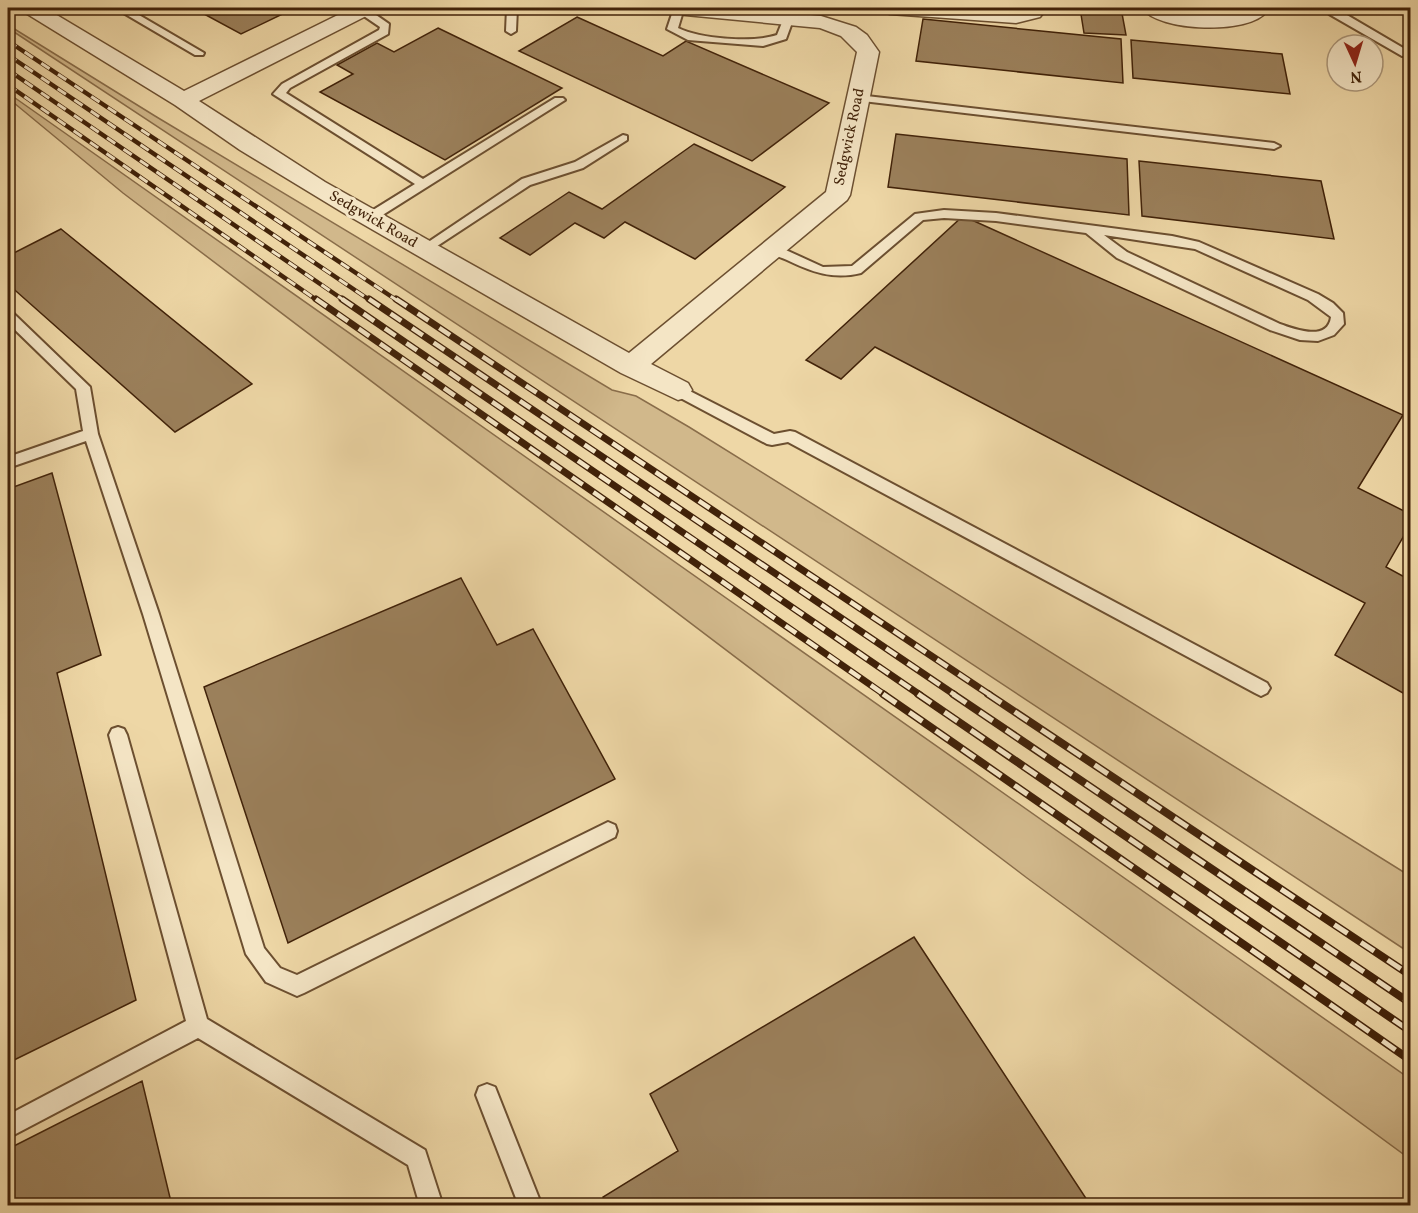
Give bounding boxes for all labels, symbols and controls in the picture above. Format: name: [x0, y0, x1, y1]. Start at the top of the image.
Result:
north arrow: [1325, 33, 1385, 93]
text: N: [1349, 65, 1362, 87]
street label: Sedgwick Road: [829, 86, 871, 188]
street label: Sedgwick Road: [325, 186, 421, 254]

